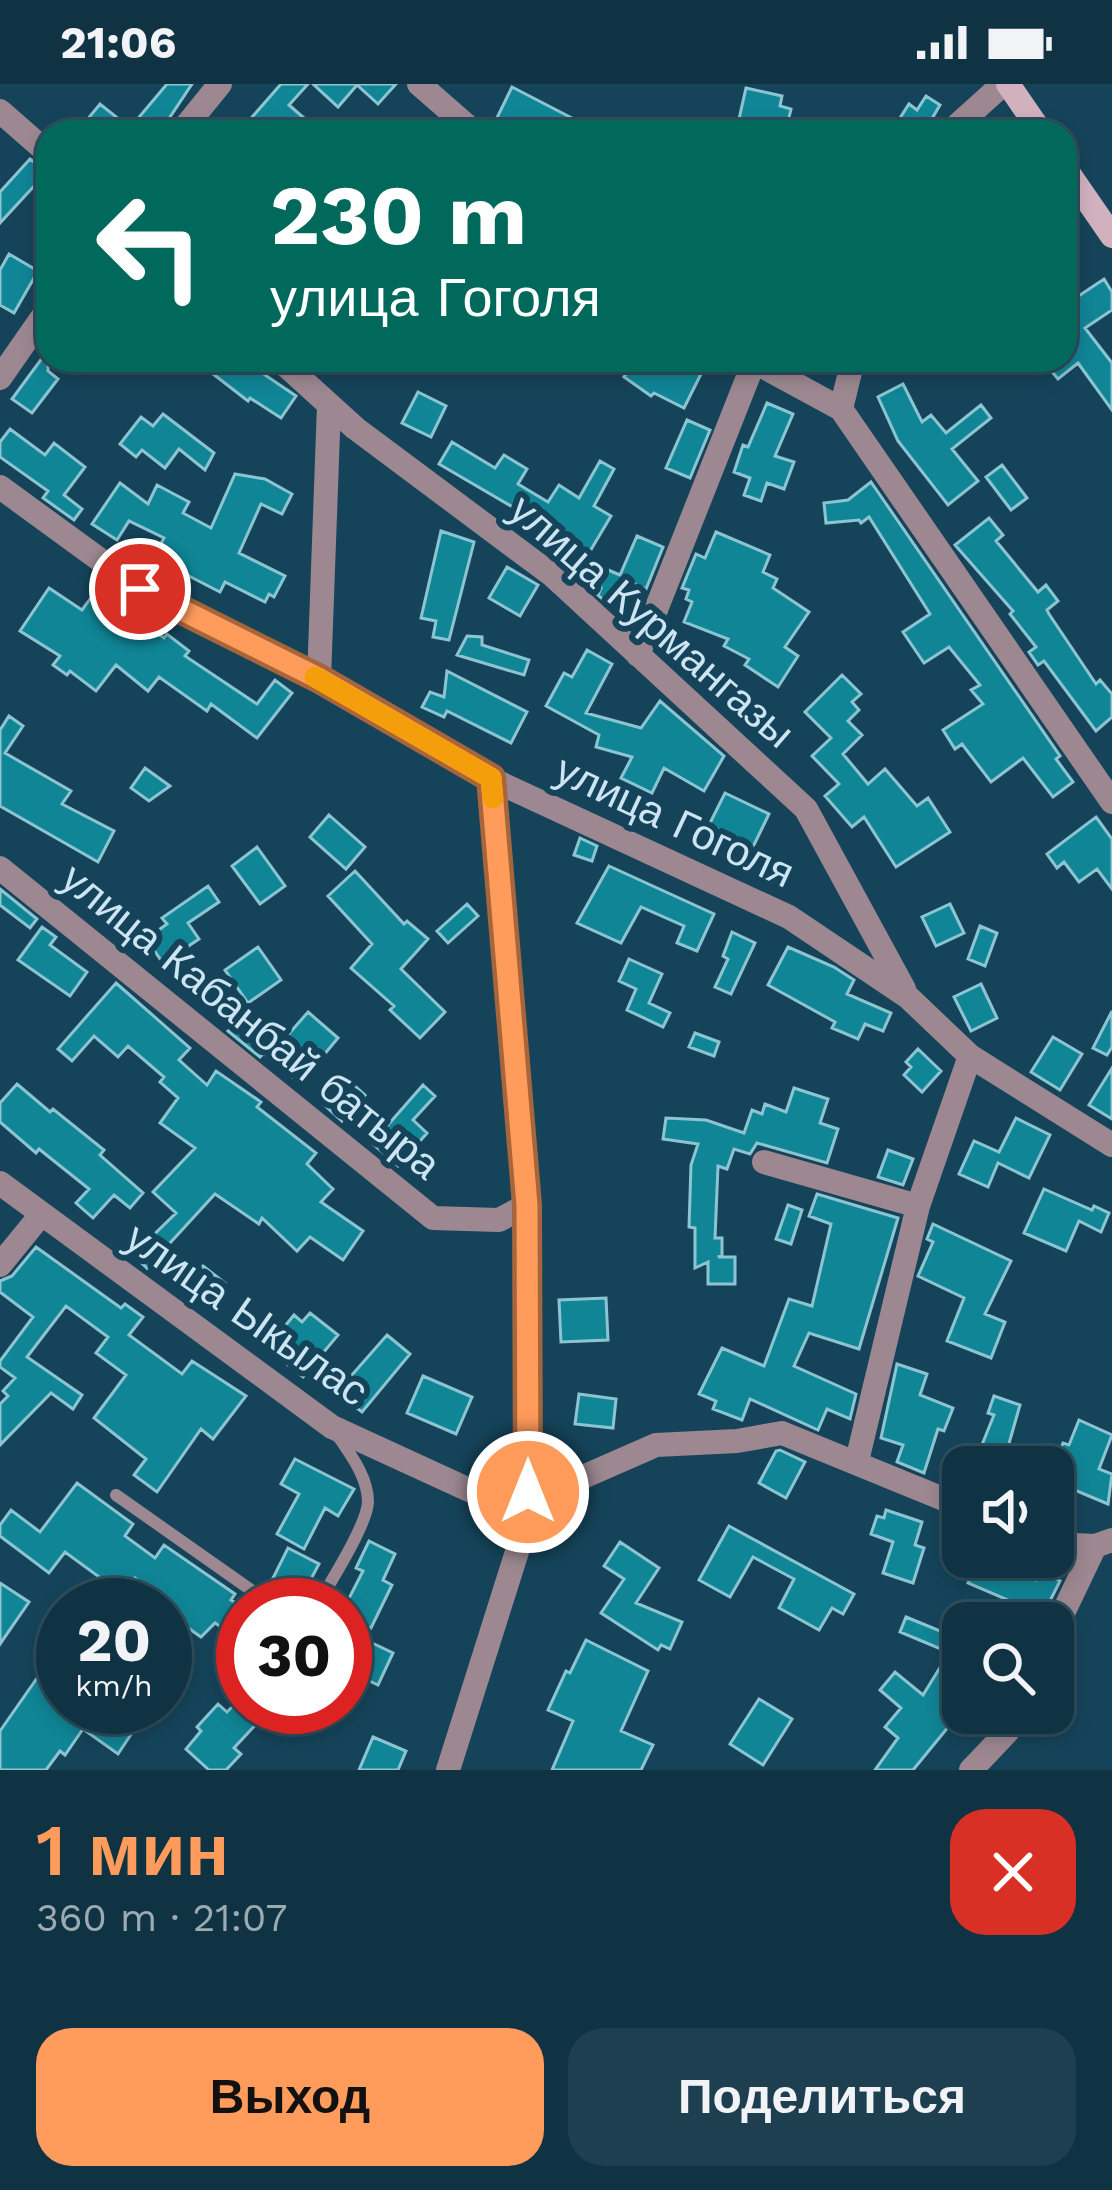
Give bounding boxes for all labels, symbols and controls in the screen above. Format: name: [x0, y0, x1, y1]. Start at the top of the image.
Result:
text: 21:06: [60, 16, 177, 69]
text: 230 m: [270, 166, 527, 264]
icon: left: [72, 168, 228, 324]
text: улица Гоголя: [270, 266, 601, 329]
street label: улица Курмангазы: [500, 484, 804, 758]
pin: [89, 538, 191, 640]
icon: arrive: [107, 556, 173, 622]
street label: улица Гоголя: [548, 744, 802, 898]
street label: улица Кабанбай батыра: [52, 853, 451, 1189]
street label: улица Ыкылас: [116, 1212, 378, 1416]
position arrow: [465, 1429, 591, 1555]
map controls: [942, 1446, 1074, 1734]
button: sound: [942, 1446, 1074, 1578]
speed limit sign: 30: [216, 1578, 372, 1734]
button: search: [942, 1602, 1074, 1734]
text: 20: [77, 1605, 151, 1676]
text: km/h: [75, 1668, 153, 1703]
text: 1 мин: [36, 1808, 229, 1892]
button: close: [950, 1809, 1076, 1935]
text: 360 m · 21:07: [36, 1895, 287, 1940]
button: Выход: [36, 2028, 544, 2166]
button: Поделиться: [568, 2028, 1076, 2166]

